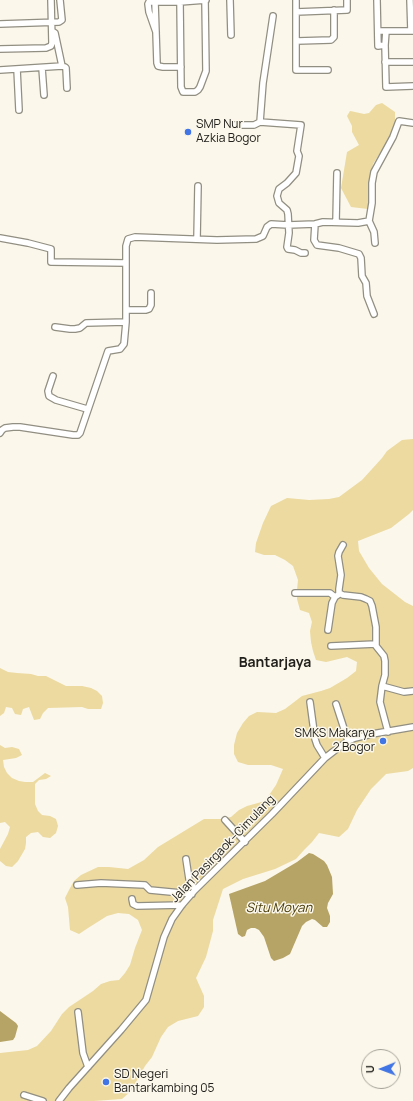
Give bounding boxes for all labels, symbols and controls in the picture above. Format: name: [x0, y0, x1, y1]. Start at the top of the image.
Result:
place label: SMP Nur Azkia Bogor: [196, 118, 261, 146]
marker: SMP Nur Azkia Bogor: [183, 127, 193, 137]
district label: Bantarjaya: [239, 655, 311, 671]
place label: SMKS Makarya 2 Bogor: [295, 727, 375, 755]
marker: SMKS Makarya 2 Bogor: [378, 736, 388, 746]
street label: Jalan Pasirgaok–Cimulang: [168, 792, 278, 906]
water label: Situ Moyan: [246, 900, 312, 916]
north arrow: [361, 1049, 401, 1089]
text: U: [362, 1065, 377, 1073]
place label: SD Negeri Bantarkambing 05: [114, 1068, 215, 1096]
marker: SD Negeri Bantarkambing 05: [101, 1077, 111, 1087]

